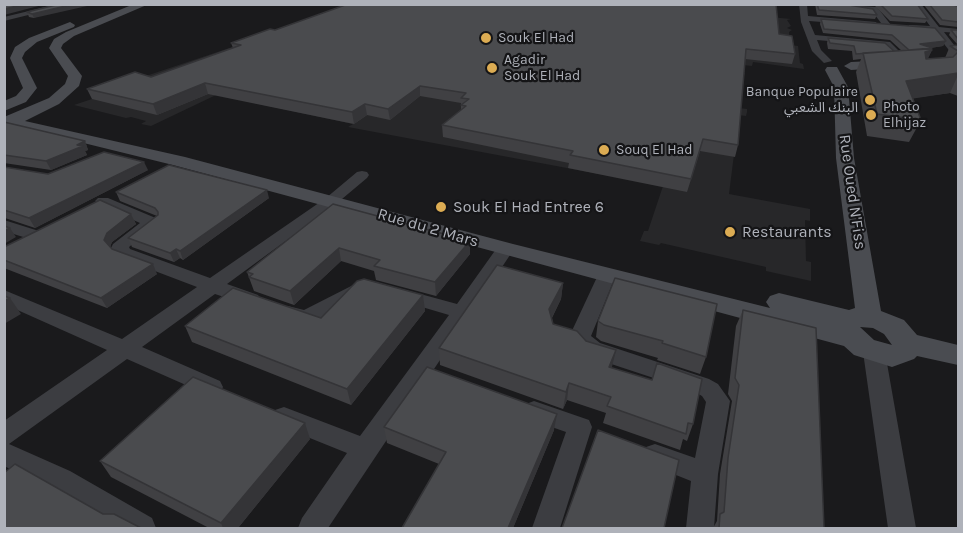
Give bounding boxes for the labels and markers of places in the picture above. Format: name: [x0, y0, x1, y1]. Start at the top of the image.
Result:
place label: Souk El Had: [498, 30, 574, 46]
marker: Souk El Had: [479, 31, 493, 45]
place label: Agadir Souk El Had: [504, 52, 580, 84]
marker: Agadir Souk El Had: [485, 61, 499, 75]
place label: Banque Populaire البنك الشعبي: [746, 84, 858, 116]
marker: Banque Populaire البنك الشعبي: [863, 93, 877, 107]
place label: Photo Elhijaz: [883, 99, 926, 132]
marker: Photo Elhijaz: [864, 108, 878, 122]
place label: Souq El Had: [616, 142, 693, 158]
marker: Souq El Had: [597, 143, 611, 157]
place label: Souk El Had Entree 6: [453, 197, 604, 217]
marker: Souk El Had Entree 6: [434, 200, 448, 214]
place label: Restaurants: [742, 222, 832, 242]
marker: Restaurants: [723, 225, 737, 239]

